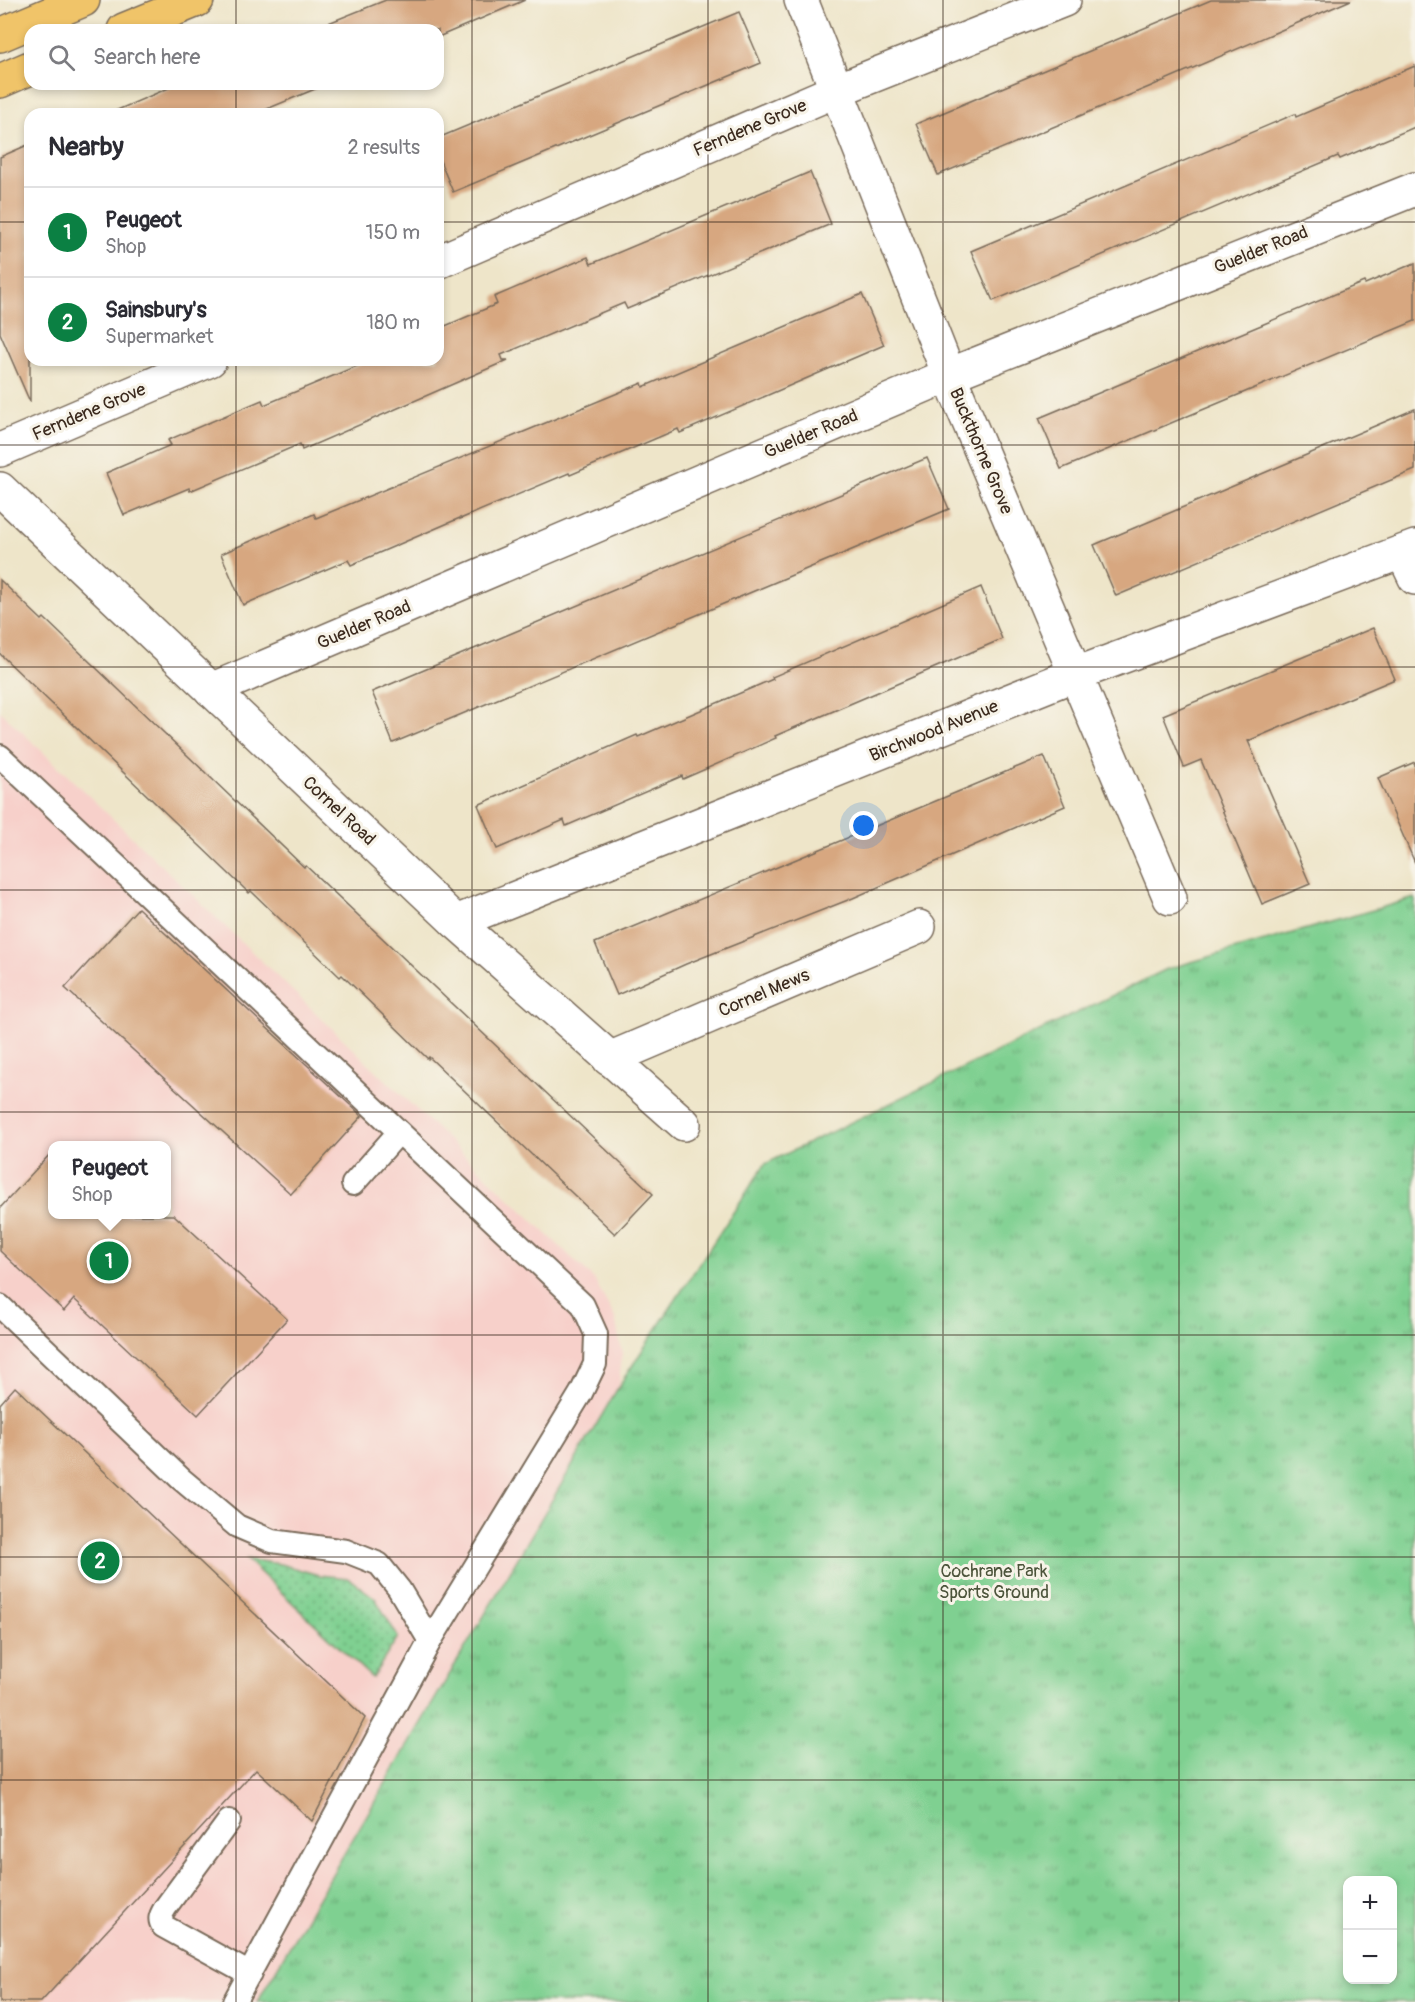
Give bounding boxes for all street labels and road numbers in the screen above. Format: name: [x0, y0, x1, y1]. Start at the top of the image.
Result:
street label: Ferndene Grove: [690, 94, 810, 162]
street label: Guelder Road: [1210, 221, 1312, 279]
street label: Ferndene Grove: [29, 378, 149, 446]
street label: Buckthorne Grove: [944, 384, 1018, 518]
street label: Guelder Road: [761, 404, 861, 464]
street label: Guelder Road: [314, 595, 414, 655]
street label: Birchwood Avenue: [866, 695, 1002, 767]
street label: Cornel Road: [298, 771, 380, 851]
street label: Cornel Mews: [715, 964, 813, 1022]

